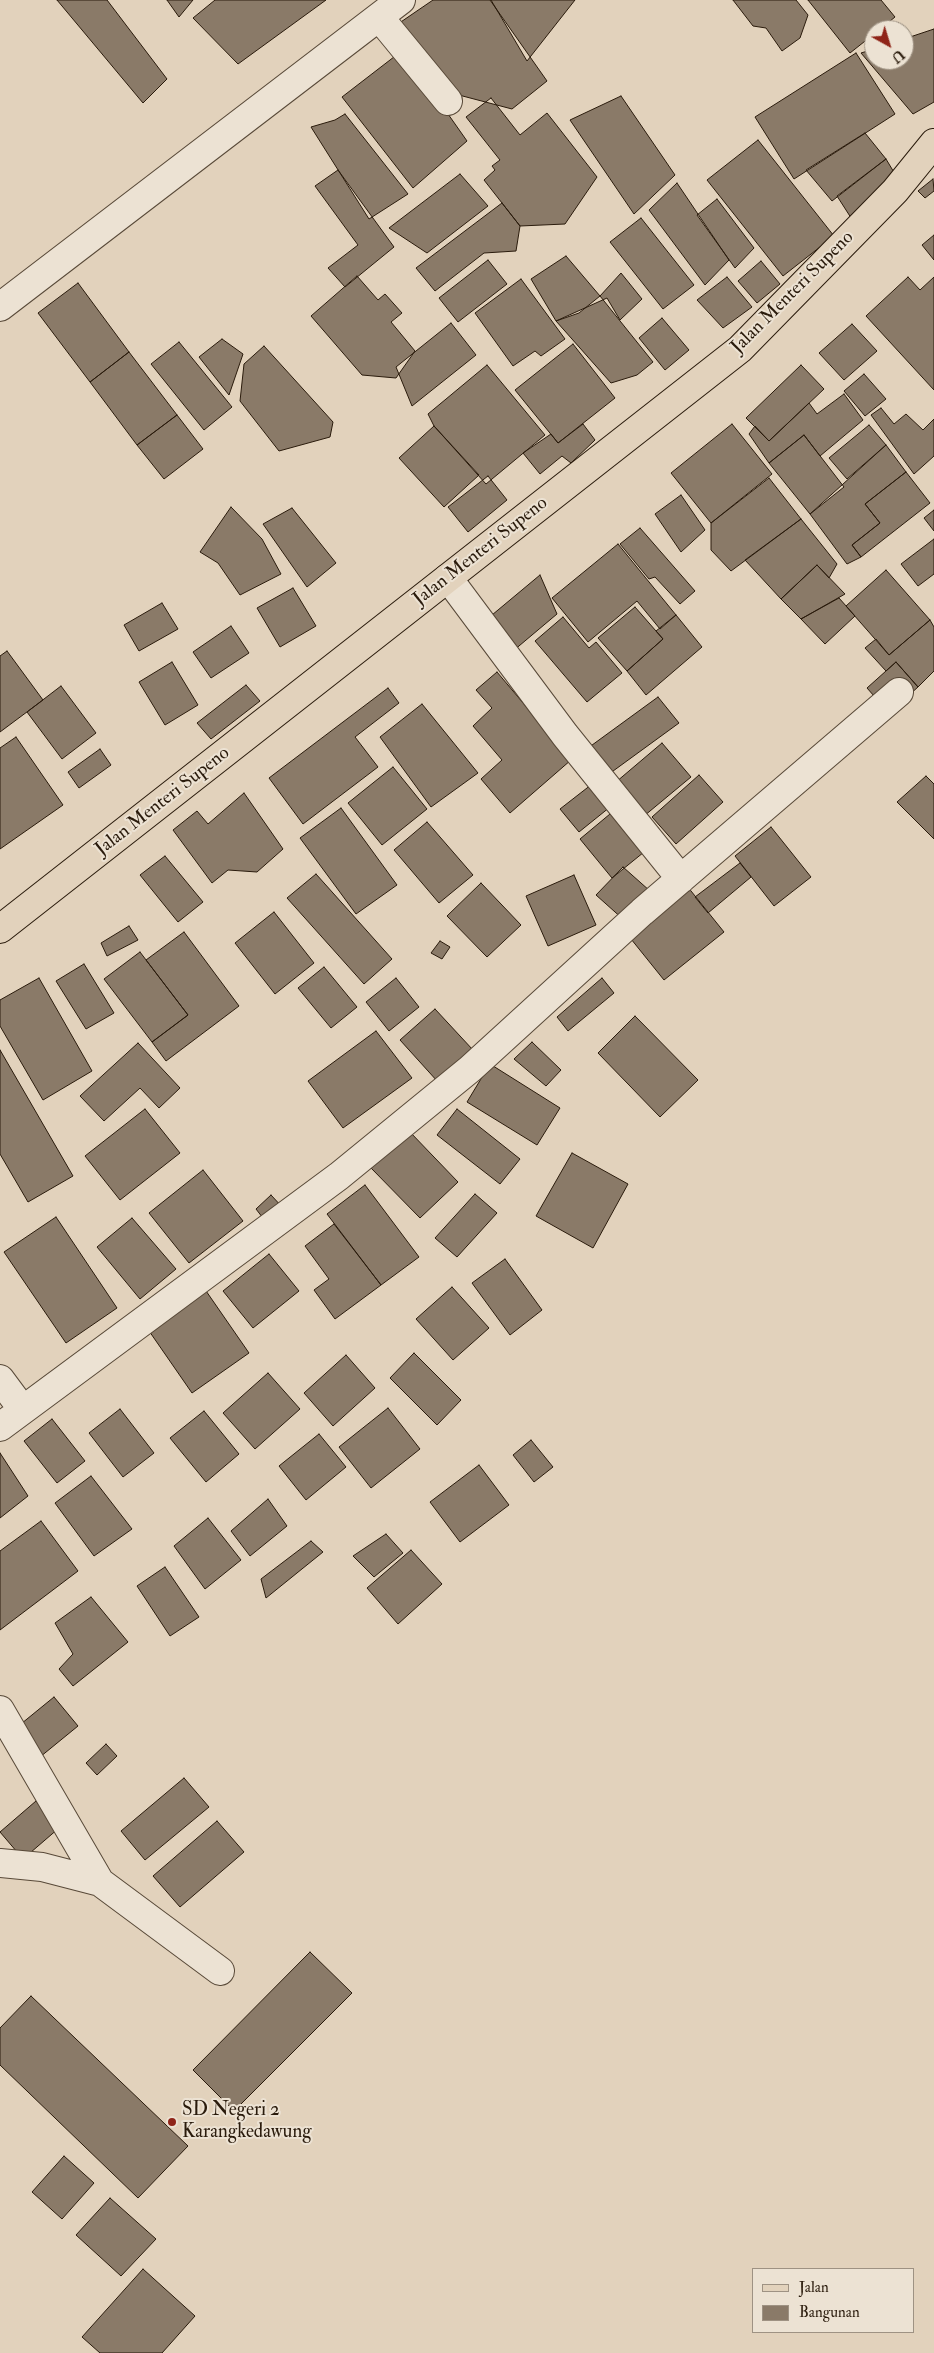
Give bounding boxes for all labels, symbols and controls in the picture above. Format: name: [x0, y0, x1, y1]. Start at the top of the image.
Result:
north arrow: [864, 20, 914, 70]
text: U: [888, 46, 908, 67]
street label: Jalan Menteri Supeno: [727, 227, 859, 359]
street label: Jalan Menteri Supeno: [409, 492, 553, 612]
street label: Jalan Menteri Supeno: [91, 742, 235, 862]
place label: SD Negeri 2 Karangkedawung: [182, 2100, 312, 2144]
marker: SD Negeri 2 Karangkedawung: [166, 2116, 178, 2128]
legend: [752, 2268, 914, 2333]
text: Jalan: [799, 2278, 829, 2297]
text: Bangunan: [799, 2303, 860, 2322]

